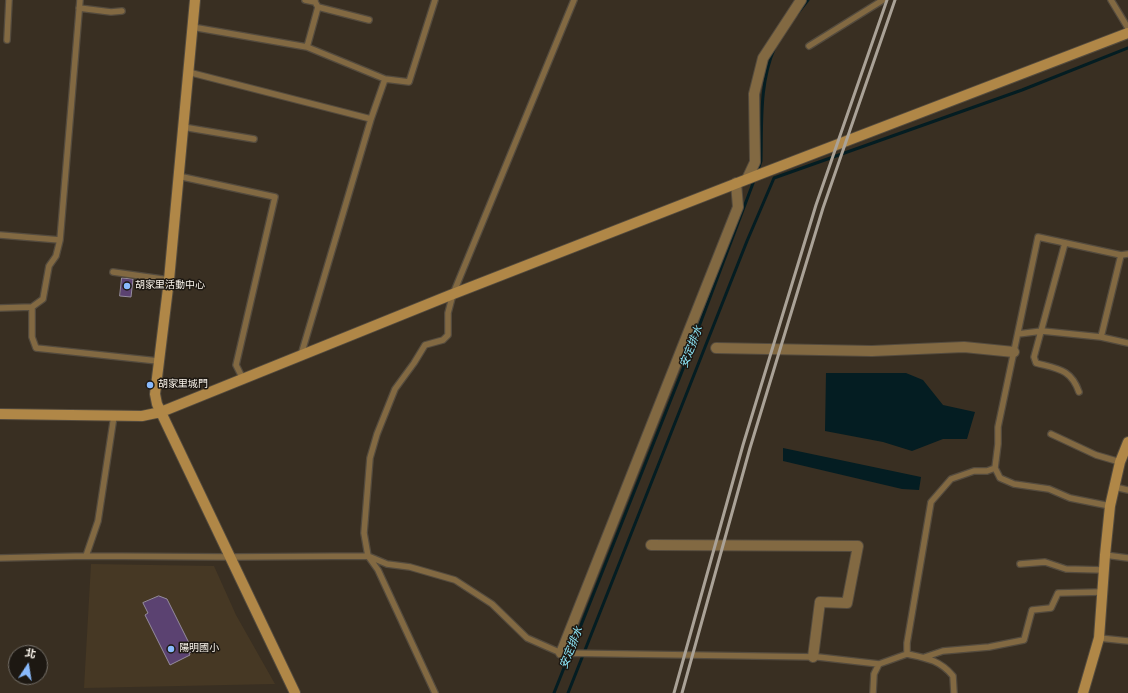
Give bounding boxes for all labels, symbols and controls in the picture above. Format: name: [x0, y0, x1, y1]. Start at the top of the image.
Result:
place label: 胡家里活動中心: [135, 280, 205, 292]
marker: 胡家里活動中心: [122, 281, 132, 291]
water label: 安定排水: [678, 324, 706, 370]
place label: 胡家里城門: [158, 379, 208, 391]
marker: 胡家里城門: [145, 380, 155, 390]
water label: 安定排水: [558, 625, 586, 671]
place label: 陽明國小: [179, 643, 219, 655]
marker: 陽明國小: [166, 644, 176, 654]
north arrow: [8, 645, 48, 685]
text: 北: [23, 645, 37, 662]

